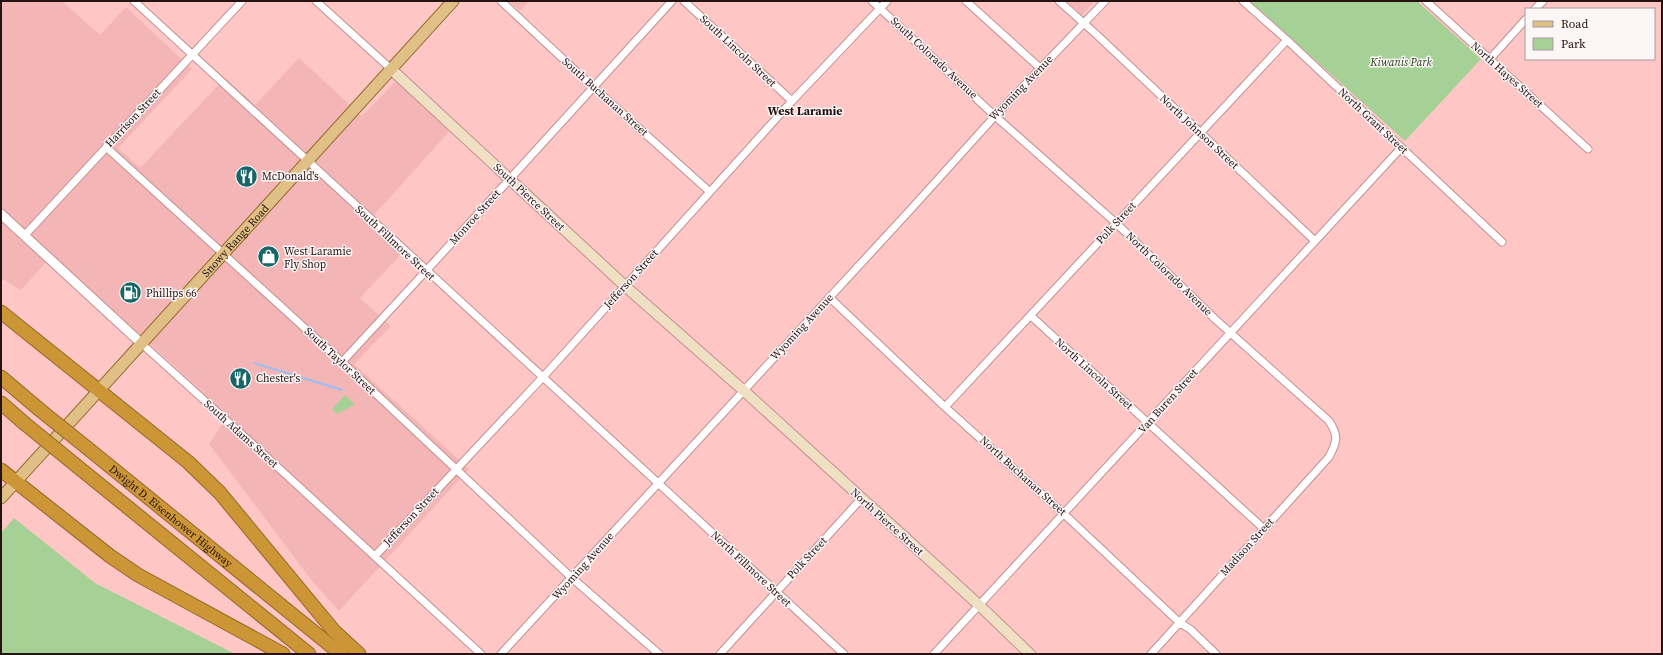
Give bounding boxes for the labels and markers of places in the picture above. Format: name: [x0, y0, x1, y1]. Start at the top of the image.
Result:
restaurant icon: McDonald's: [233, 163, 259, 189]
place label: McDonald's: [262, 169, 319, 184]
shop icon: West Laramie Fly Shop: [256, 244, 282, 270]
place label: West Laramie Fly Shop: [284, 244, 352, 272]
fuel station icon: Phillips 66: [117, 280, 143, 306]
place label: Phillips 66: [146, 286, 197, 301]
restaurant icon: Chester's: [228, 365, 254, 391]
place label: Chester's: [256, 371, 300, 386]

